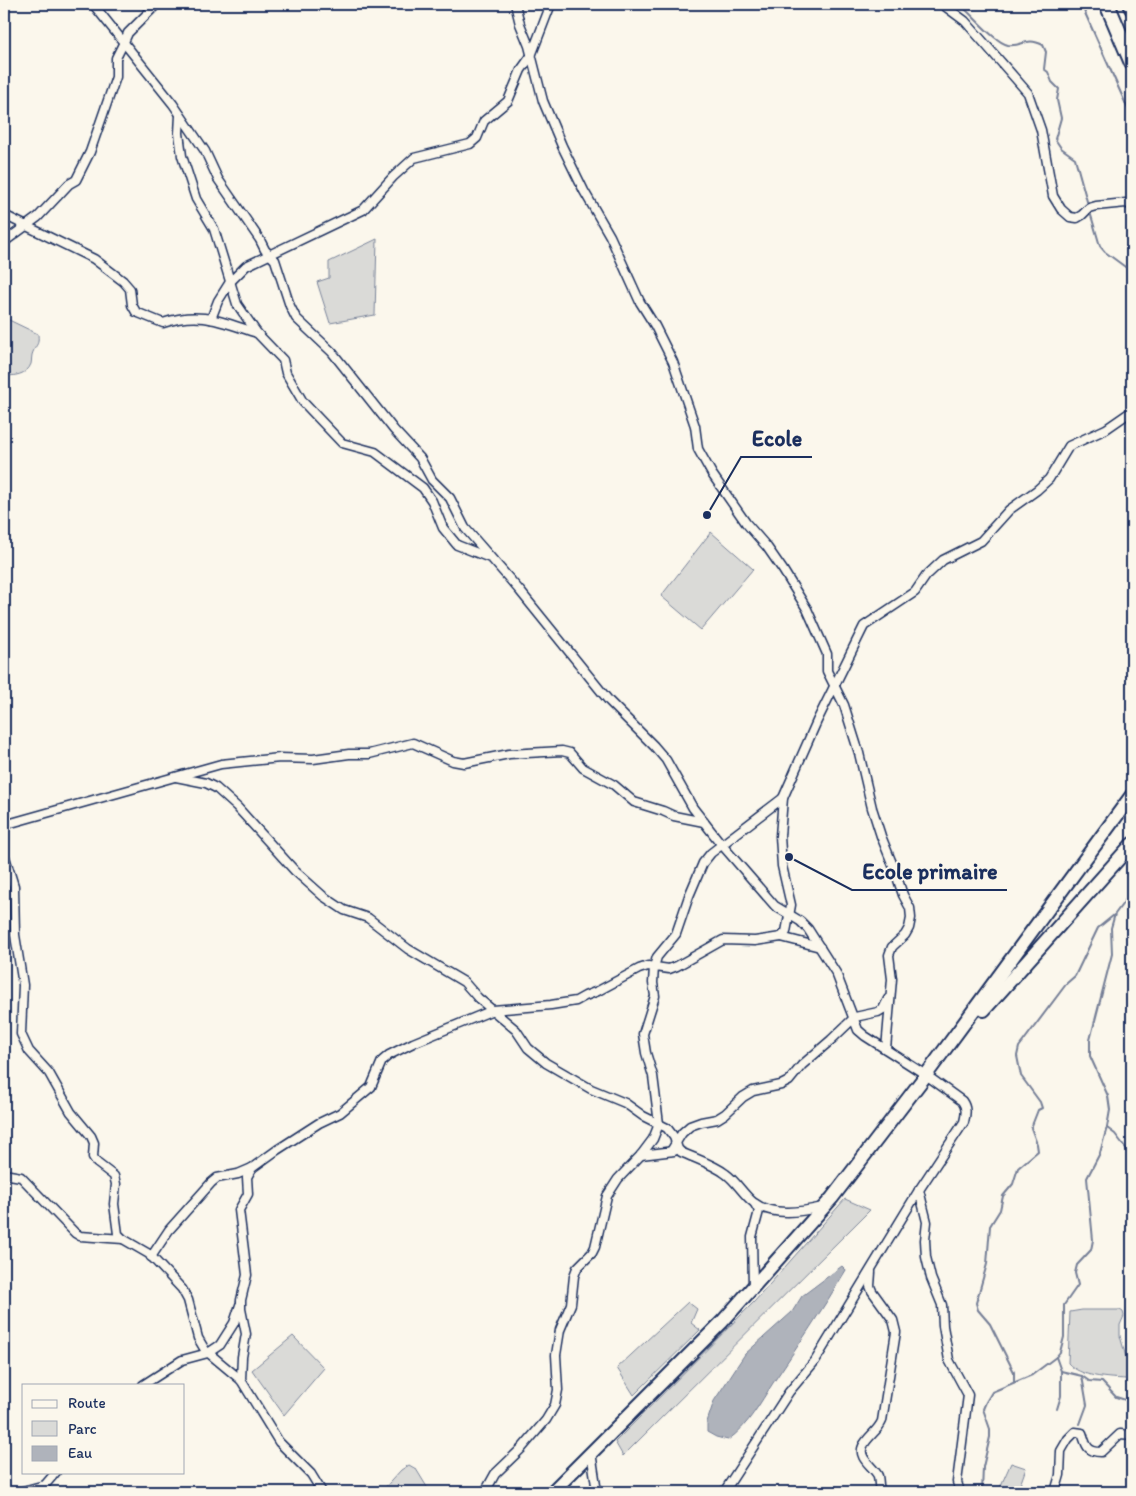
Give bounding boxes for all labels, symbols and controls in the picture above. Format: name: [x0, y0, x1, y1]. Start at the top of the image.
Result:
callout: Ecole: [741, 420, 812, 457]
text: Ecole: [752, 425, 802, 452]
callout: Ecole primaire: [852, 853, 1007, 890]
text: Ecole primaire: [862, 858, 998, 885]
legend: [22, 1384, 185, 1474]
text: Route: [68, 1394, 106, 1412]
text: Parc: [68, 1420, 97, 1438]
text: Eau: [68, 1444, 92, 1462]

